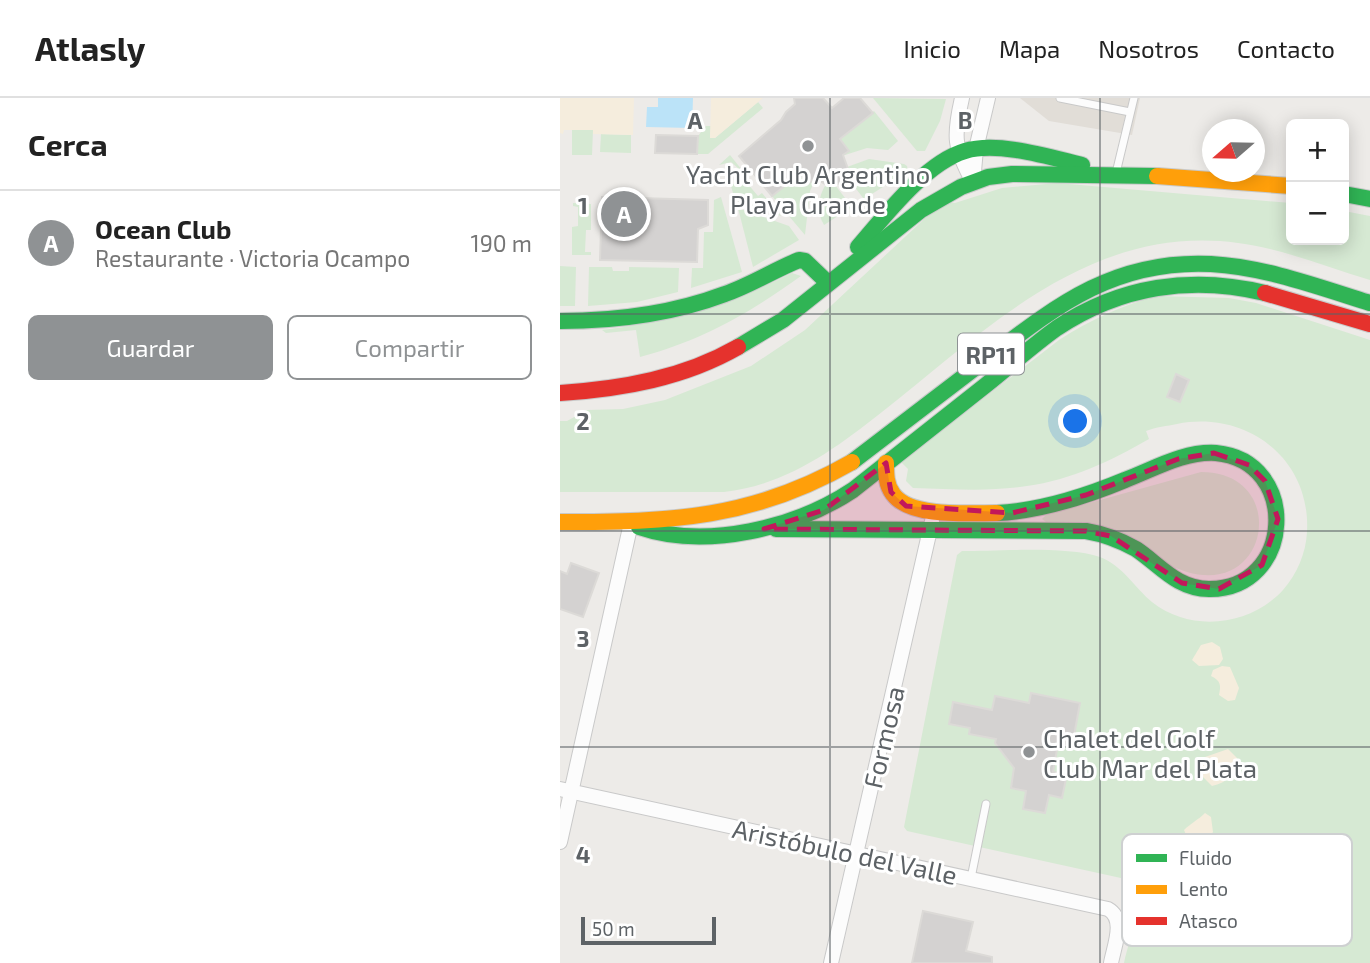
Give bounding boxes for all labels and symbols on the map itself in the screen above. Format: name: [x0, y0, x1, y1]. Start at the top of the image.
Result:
text: A: [687, 106, 703, 134]
text: B: [958, 106, 972, 134]
north arrow: [1202, 119, 1265, 182]
marker: Yacht Club Argentino Playa Grande: [800, 138, 816, 154]
place label: Yacht Club Argentino Playa Grande: [686, 158, 930, 219]
pin: A: [601, 188, 647, 240]
text: 1: [578, 191, 588, 219]
road number: RP11: [958, 333, 1024, 374]
your location: [1058, 404, 1092, 438]
text: 2: [576, 407, 590, 435]
text: 3: [576, 624, 590, 652]
street label: Formosa: [856, 683, 910, 791]
place label: Chalet del Golf Club Mar del Plata: [1043, 722, 1257, 783]
marker: Chalet del Golf Club Mar del Plata: [1021, 744, 1037, 760]
street label: Aristóbulo del Valle: [730, 812, 960, 890]
legend: [1122, 834, 1352, 946]
text: 4: [576, 840, 590, 868]
text: Fluido: [1179, 846, 1232, 869]
text: Lento: [1179, 877, 1228, 900]
text: Atasco: [1179, 909, 1238, 932]
scale bar: [581, 914, 716, 946]

